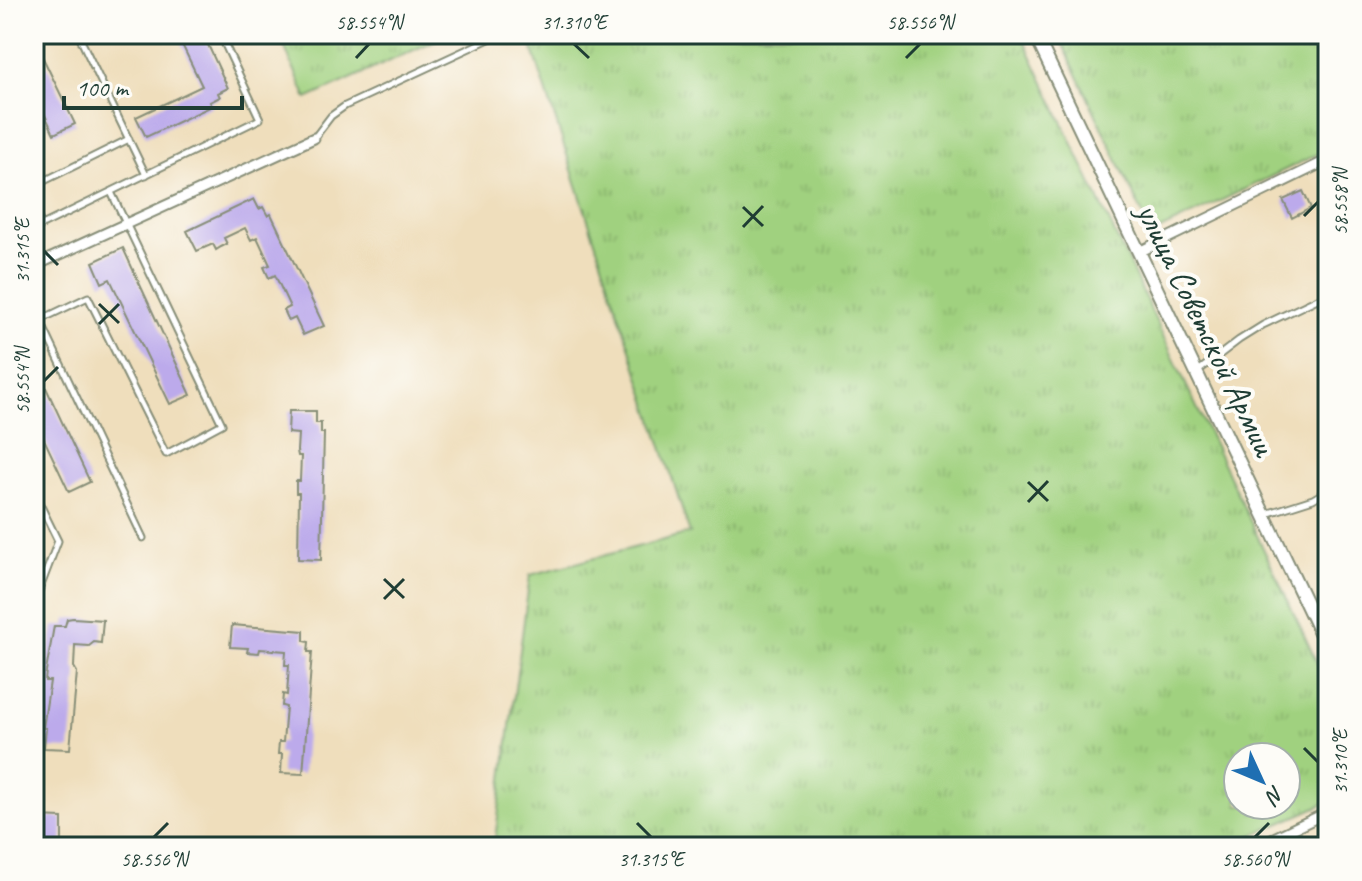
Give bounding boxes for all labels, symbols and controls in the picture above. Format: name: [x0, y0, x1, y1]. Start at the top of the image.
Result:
text: 58.554°N: [336, 10, 405, 35]
text: 31.310°E: [541, 10, 609, 35]
text: 58.556°N: [887, 10, 956, 35]
scale bar: [64, 60, 242, 110]
text: 100 m: [76, 73, 130, 103]
text: 58.558°N: [1328, 166, 1353, 235]
street label: улица Советской Армии: [1126, 194, 1288, 464]
text: 31.315°E: [10, 216, 35, 284]
text: 58.554°N: [10, 345, 35, 414]
text: 31.310°E: [1328, 727, 1353, 795]
north arrow: [1222, 741, 1302, 821]
text: N: [1259, 780, 1290, 811]
text: 58.556°N: [121, 847, 190, 872]
text: 31.315°E: [618, 847, 686, 872]
text: 58.560°N: [1222, 847, 1291, 872]

